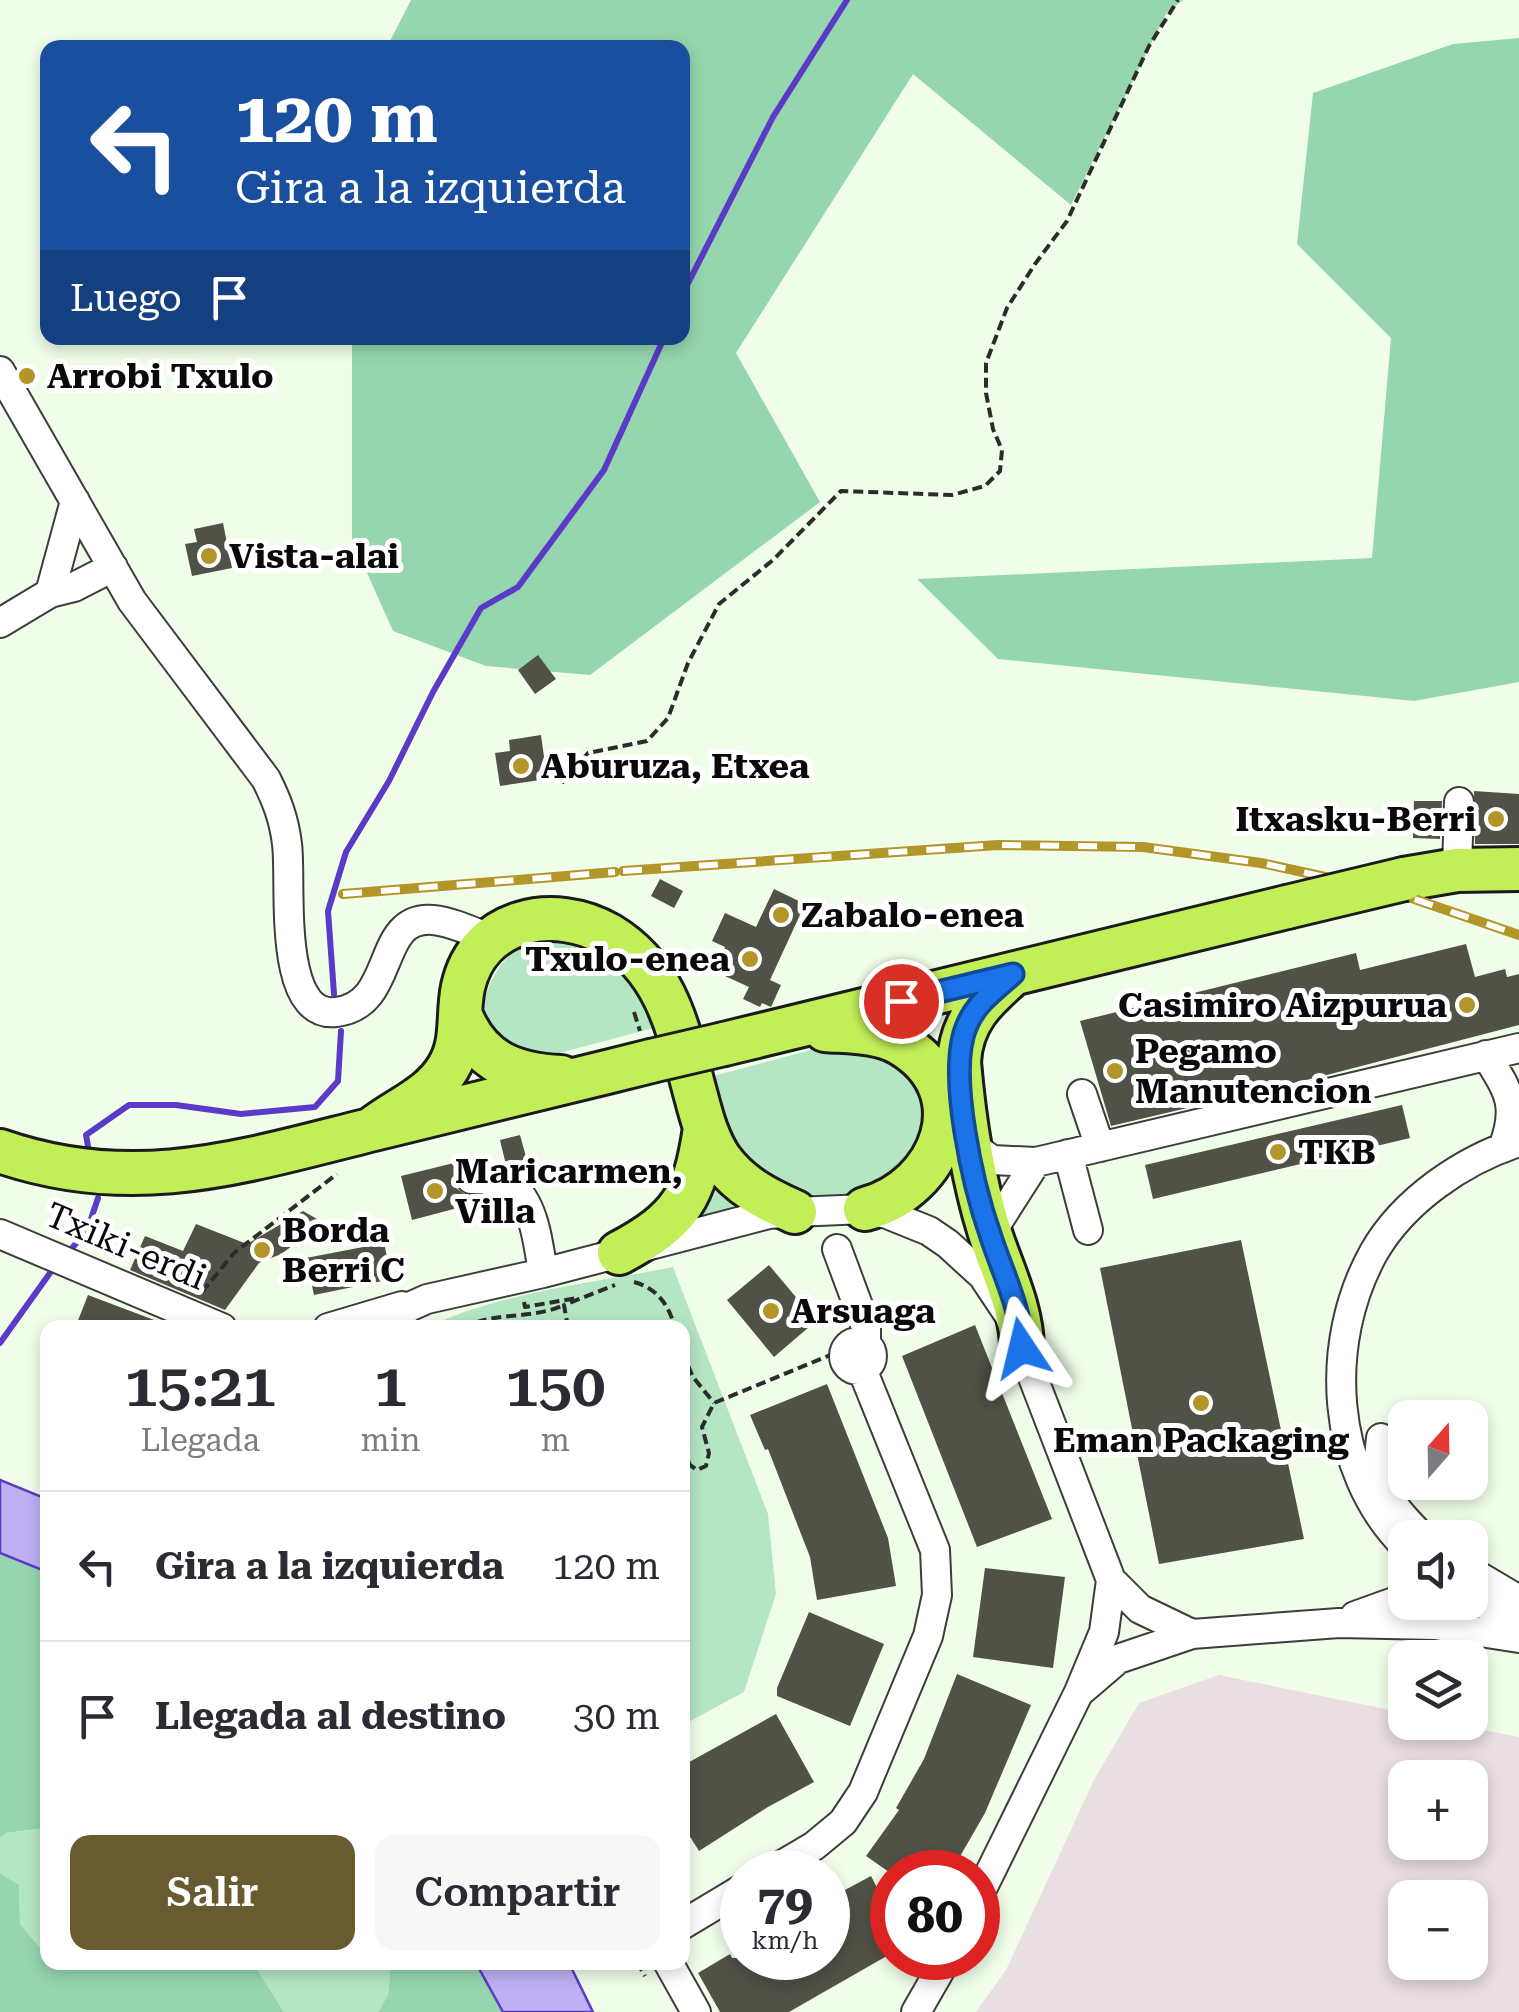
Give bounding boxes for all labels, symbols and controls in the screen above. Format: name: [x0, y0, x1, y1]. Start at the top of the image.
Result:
text: 120 m: [235, 77, 438, 159]
icon: left: [70, 80, 200, 210]
text: Gira a la izquierda: [235, 161, 626, 214]
icon: arrive: [202, 270, 257, 325]
text: Luego: [70, 276, 182, 320]
place label: Arrobi Txulo: [47, 356, 274, 397]
marker: Arrobi Txulo: [16, 365, 38, 387]
place label: Vista-alai: [229, 536, 399, 577]
marker: Vista-alai: [198, 545, 220, 567]
place label: Aburuza, Etxea: [541, 746, 810, 787]
marker: Aburuza, Etxea: [510, 755, 532, 777]
place label: Itxasku-Berri: [1235, 799, 1476, 840]
marker: Itxasku-Berri: [1485, 808, 1507, 830]
place label: Zabalo-enea: [801, 895, 1025, 936]
marker: Zabalo-enea: [770, 904, 792, 926]
place label: Txulo-enea: [525, 939, 730, 980]
marker: Txulo-enea: [739, 948, 761, 970]
pin: [859, 959, 944, 1044]
icon: arrive: [874, 974, 929, 1029]
place label: Casimiro Aizpurua: [1118, 985, 1447, 1026]
marker: Casimiro Aizpurua: [1456, 994, 1478, 1016]
place label: Pegamo Manutencion: [1135, 1031, 1371, 1112]
marker: Pegamo Manutencion: [1104, 1060, 1126, 1082]
place label: TKB: [1298, 1132, 1376, 1173]
marker: TKB: [1267, 1141, 1289, 1163]
place label: Maricarmen, Villa: [455, 1151, 683, 1232]
marker: Maricarmen, Villa: [424, 1180, 446, 1202]
street label: Txiki-erdi: [40, 1194, 212, 1299]
place label: Borda Berri C: [282, 1210, 405, 1291]
marker: Borda Berri C: [251, 1239, 273, 1261]
place label: Arsuaga: [791, 1291, 936, 1332]
position arrow: [970, 1296, 1074, 1400]
marker: Arsuaga: [760, 1300, 782, 1322]
text: 15:21: [124, 1350, 276, 1421]
text: 1: [374, 1350, 407, 1421]
text: 150: [505, 1350, 606, 1421]
marker: Eman Packaging: [1190, 1392, 1212, 1414]
north arrow: [1388, 1400, 1488, 1500]
map controls: [1388, 1400, 1488, 1980]
place label: Eman Packaging: [1053, 1420, 1349, 1461]
text: Llegada: [140, 1421, 260, 1459]
text: min: [361, 1421, 421, 1459]
text: m: [541, 1421, 570, 1459]
button: sound: [1388, 1520, 1488, 1620]
icon: left: [70, 1539, 125, 1594]
text: Gira a la izquierda: [155, 1544, 504, 1588]
text: 120 m: [552, 1544, 660, 1588]
button: layers: [1388, 1640, 1488, 1740]
icon: arrive: [70, 1689, 125, 1744]
text: Llegada al destino: [155, 1694, 506, 1738]
text: 30 m: [573, 1694, 660, 1738]
button: +: [1388, 1760, 1488, 1860]
button: Salir: [70, 1835, 355, 1950]
button: Compartir: [375, 1835, 660, 1950]
speed limit sign: 80: [870, 1850, 1000, 1980]
text: 79: [757, 1874, 813, 1932]
button: −: [1388, 1880, 1488, 1980]
text: km/h: [752, 1926, 818, 1955]

